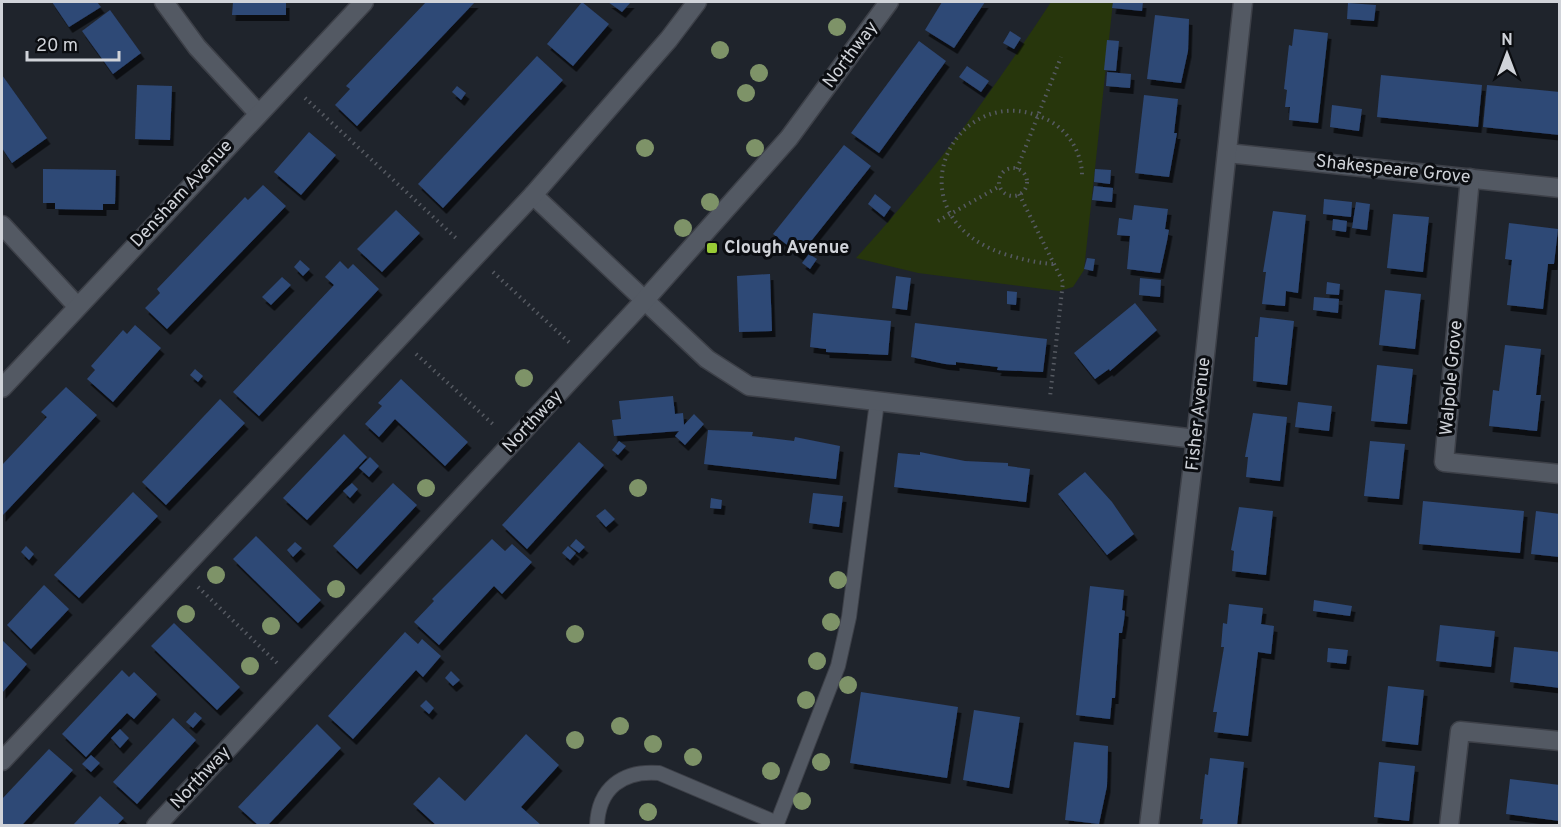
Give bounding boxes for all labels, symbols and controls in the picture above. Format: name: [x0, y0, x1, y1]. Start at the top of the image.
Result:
street label: Northway: [818, 17, 884, 93]
scale bar: [27, 24, 118, 62]
north arrow: [1477, 24, 1537, 84]
text: N: [1501, 31, 1513, 51]
text: 20 m: [36, 35, 78, 58]
street label: Densham Avenue: [126, 135, 238, 253]
street label: Shakespeare Grove: [1315, 150, 1471, 190]
place label: Clough Avenue: [724, 237, 849, 260]
marker: Clough Avenue: [705, 241, 719, 255]
street label: Walpole Grove: [1436, 319, 1468, 437]
street label: Fisher Avenue: [1182, 356, 1216, 472]
street label: Northway: [498, 386, 568, 458]
street label: Northway: [166, 742, 236, 814]

